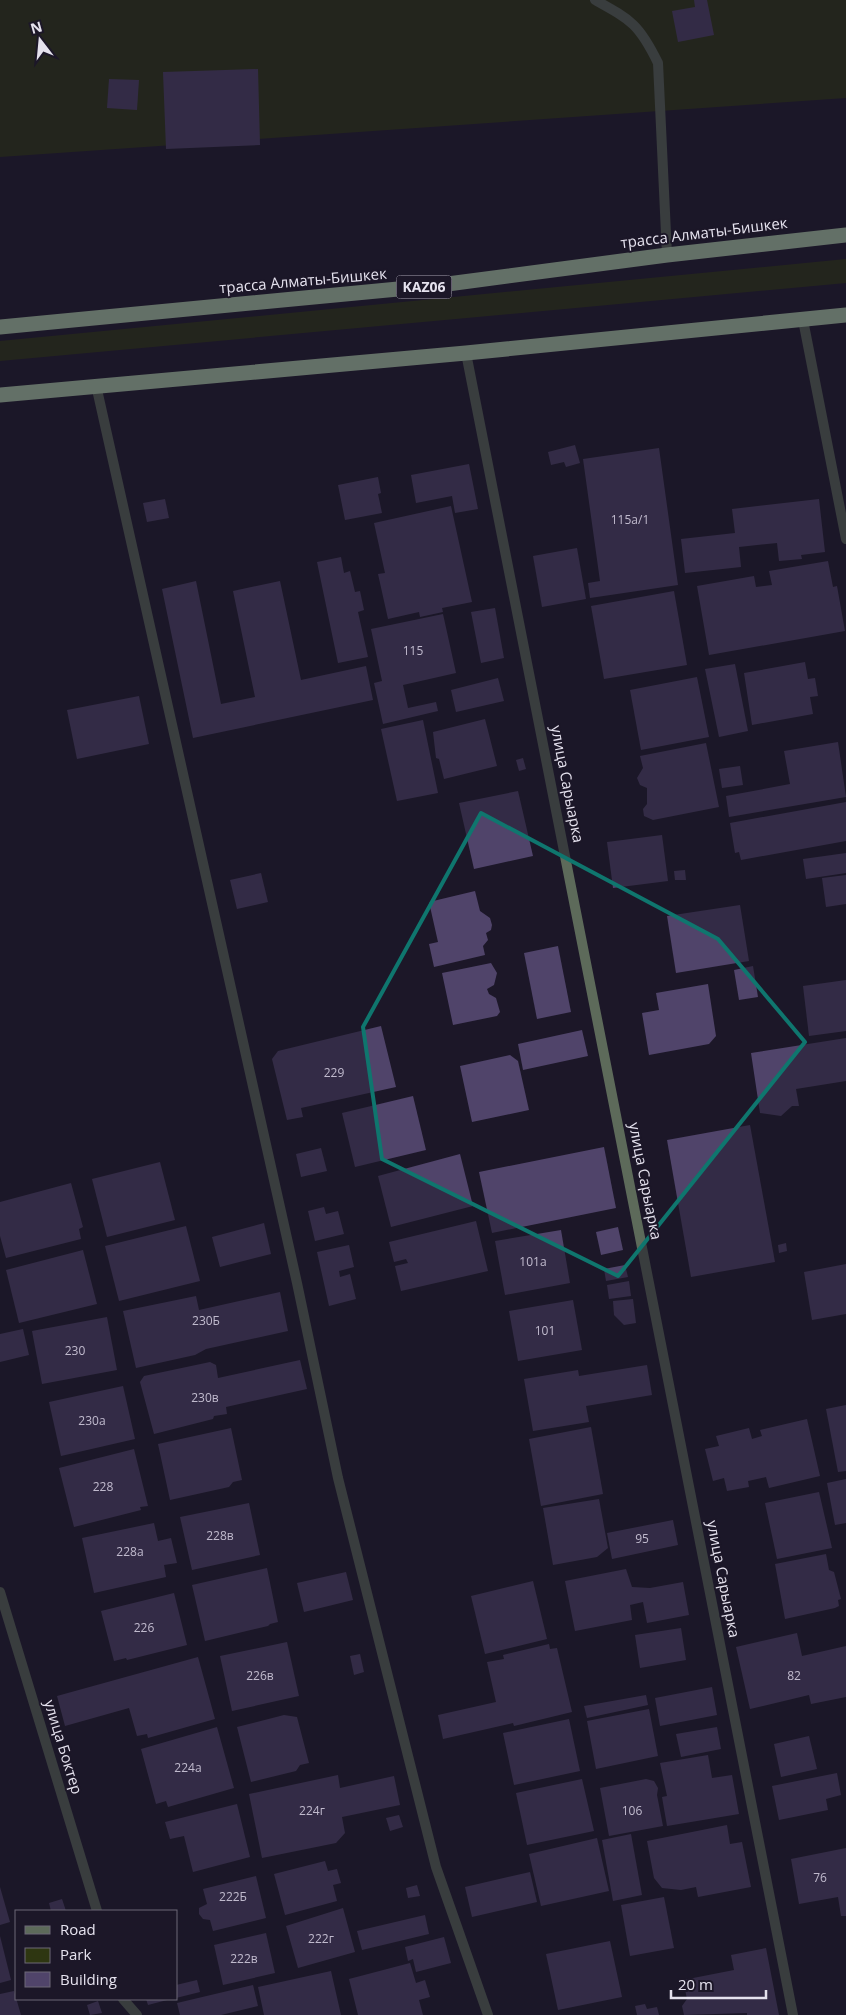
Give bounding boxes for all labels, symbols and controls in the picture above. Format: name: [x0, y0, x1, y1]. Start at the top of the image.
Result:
north arrow: [15, 15, 65, 65]
text: N: [28, 16, 44, 38]
street label: трасса Алматы-Бишкек: [619, 212, 789, 252]
street label: трасса Алматы-Бишкек: [218, 263, 388, 297]
road number: KАZ06: [396, 276, 452, 298]
house number: 115а/1: [611, 511, 649, 528]
house number: 115: [403, 642, 423, 659]
street label: улица Сарыарка: [547, 723, 589, 844]
house number: 229: [324, 1064, 344, 1081]
street label: улица Сарыарка: [625, 1120, 667, 1241]
house number: 101а: [519, 1253, 547, 1270]
house number: 230Б: [192, 1312, 220, 1329]
house number: 101: [535, 1322, 555, 1339]
house number: 230: [65, 1342, 85, 1359]
house number: 230в: [191, 1389, 219, 1406]
house number: 230а: [78, 1412, 106, 1429]
house number: 228: [93, 1478, 113, 1495]
street label: улица Сарыарка: [703, 1518, 745, 1639]
house number: 228в: [206, 1527, 234, 1544]
house number: 95: [635, 1530, 649, 1547]
house number: 228а: [116, 1543, 144, 1560]
house number: 226: [134, 1619, 154, 1636]
house number: 226в: [246, 1667, 274, 1684]
house number: 82: [787, 1667, 801, 1684]
street label: улица Боктер: [40, 1697, 88, 1796]
house number: 224а: [174, 1759, 202, 1776]
house number: 224г: [299, 1802, 325, 1819]
house number: 106: [622, 1802, 642, 1819]
house number: 76: [813, 1869, 827, 1886]
house number: 222Б: [219, 1888, 247, 1905]
legend: [15, 1910, 178, 2000]
text: Road: [60, 1919, 96, 1939]
house number: 222г: [308, 1930, 334, 1947]
text: Park: [60, 1944, 91, 1964]
house number: 222в: [230, 1950, 258, 1967]
scale bar: [671, 1968, 766, 2000]
text: Building: [60, 1969, 117, 1989]
text: 20 m: [678, 1974, 713, 1994]

